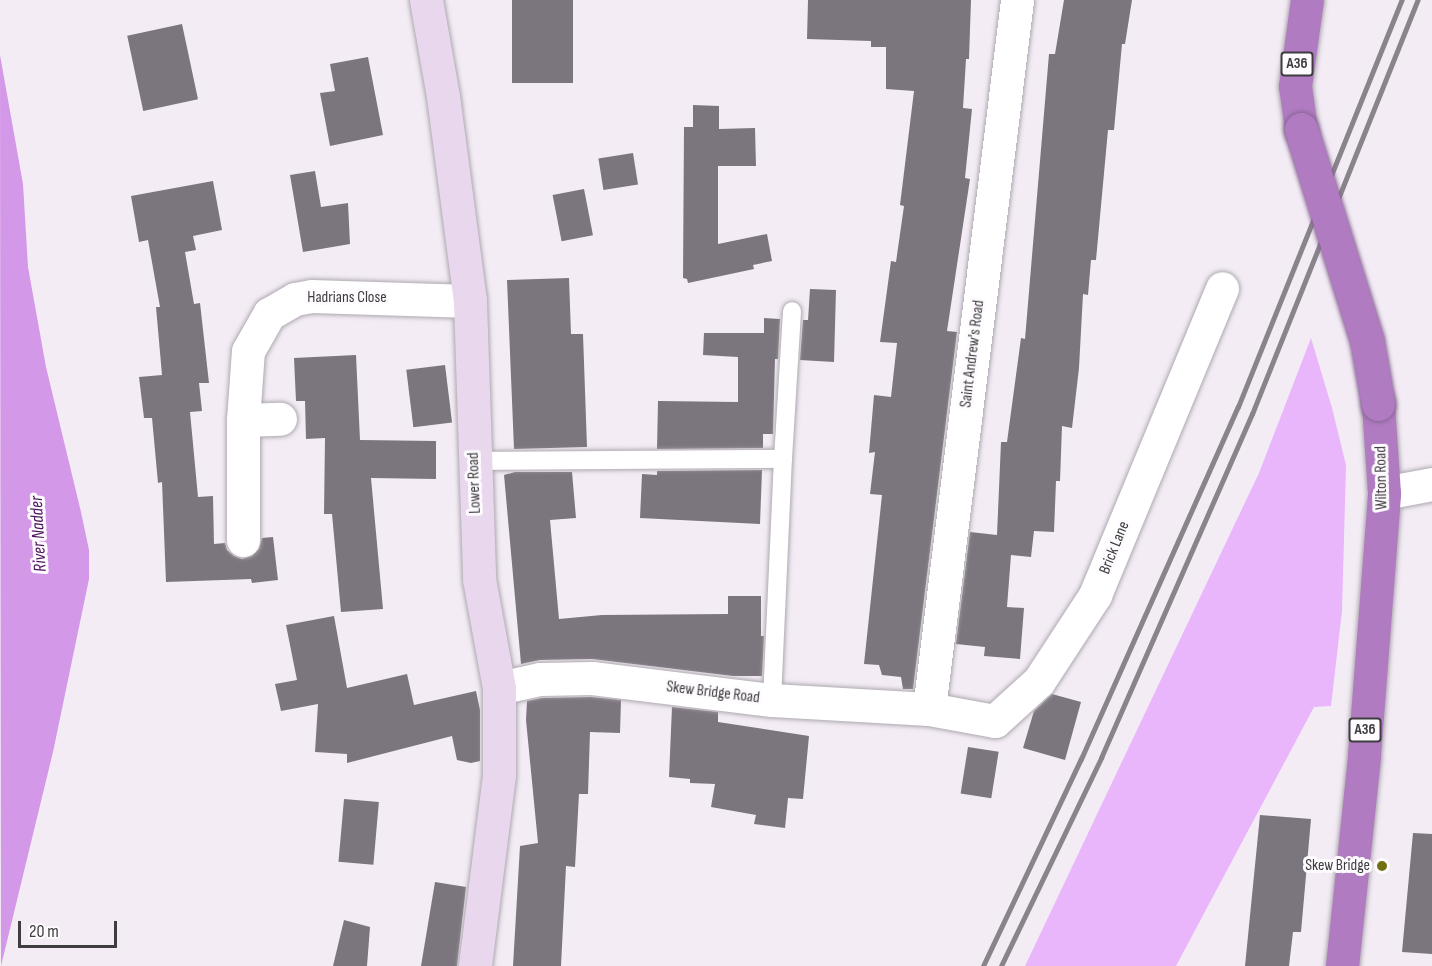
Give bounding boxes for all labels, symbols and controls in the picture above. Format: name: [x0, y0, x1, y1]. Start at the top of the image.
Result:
road number: A36: [1280, 52, 1314, 76]
street label: Hadrians Close: [307, 288, 387, 308]
street label: Saint Andrew's Road: [957, 299, 989, 409]
street label: Wilton Road: [1372, 446, 1392, 510]
street label: Lower Road: [464, 452, 486, 514]
water label: River Nadder: [26, 495, 52, 573]
street label: Brick Lane: [1096, 519, 1134, 577]
street label: Skew Bridge Road: [665, 678, 761, 708]
road number: A36: [1348, 718, 1382, 742]
place label: Skew Bridge: [1305, 856, 1370, 876]
marker: Skew Bridge: [1375, 859, 1389, 873]
scale bar: [21, 909, 120, 947]
text: 20 m: [29, 921, 59, 942]

